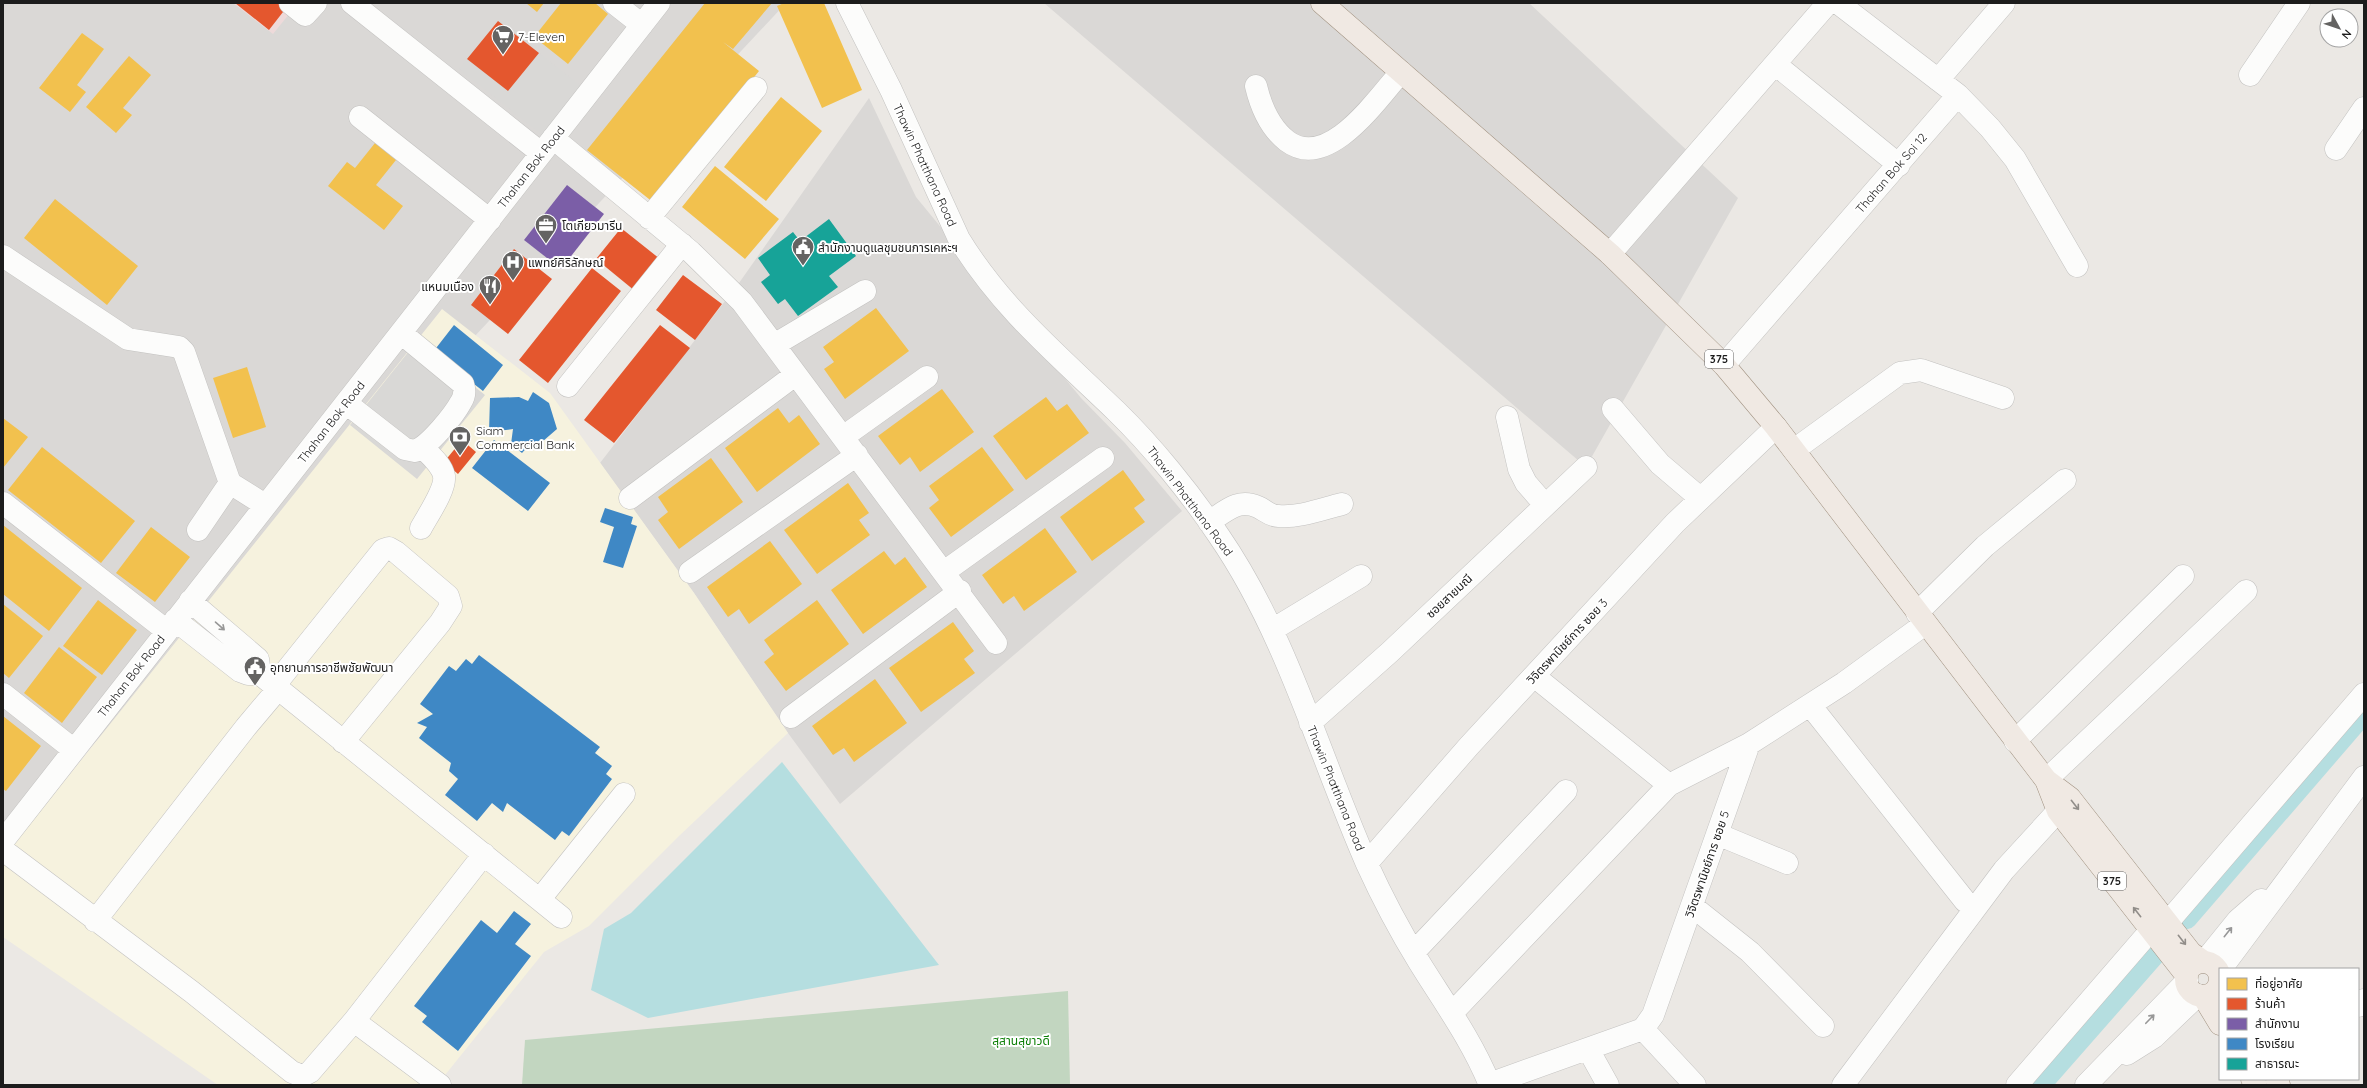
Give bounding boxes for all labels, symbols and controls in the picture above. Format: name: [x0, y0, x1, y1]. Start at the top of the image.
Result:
north arrow: [2319, 8, 2359, 48]
supermarket icon: 7-Eleven: [490, 23, 516, 56]
text: N: [2339, 27, 2355, 42]
place label: 7-Eleven: [518, 29, 565, 44]
street label: Thawin Phatthana Road: [890, 101, 960, 229]
street label: Thahan Bok Road: [494, 123, 568, 211]
street label: Thahan Bok Soi 12: [1852, 130, 1930, 216]
office icon: โตเกียวมารีน: [533, 212, 559, 245]
place label: โตเกียวมารีน: [562, 218, 622, 233]
public building icon: สำนักงานดูแลชุมชนการเคหะฯ: [790, 234, 816, 267]
place label: สำนักงานดูแลชุมชนการเคหะฯ: [818, 240, 958, 255]
hospital icon: แพทย์ศิริลักษณ์: [500, 249, 526, 282]
place label: แพทย์ศิริลักษณ์: [528, 255, 603, 270]
restaurant icon: แหนมเนือง: [477, 273, 503, 306]
place label: แหนมเนือง: [421, 279, 474, 294]
road number: 375: [1705, 350, 1733, 368]
street label: Thahan Bok Road: [294, 378, 368, 466]
place label: Siam Commercial Bank: [476, 423, 575, 452]
bank icon: Siam Commercial Bank: [447, 424, 473, 457]
street label: Thawin Phatthana Road: [1144, 443, 1236, 559]
street label: ซอยสายมณี: [1423, 571, 1475, 621]
street label: วิจิตรพานิชย์การ ซอย 3: [1523, 595, 1611, 688]
one-way arrow: [214, 622, 225, 631]
street label: Thahan Bok Road: [94, 632, 168, 720]
public building icon: อุทยานการอาชีพชัยพัฒนา: [242, 654, 268, 687]
place label: อุทยานการอาชีพชัยพัฒนา: [270, 660, 393, 675]
street label: Thawin Phatthana Road: [1304, 723, 1368, 853]
one-way arrow: [2071, 800, 2079, 811]
street label: วิจิตรพานิชย์การ ซอย 5: [1681, 809, 1732, 920]
road number: 375: [2098, 872, 2126, 890]
one-way arrow: [2133, 907, 2142, 918]
one-way arrow: [2224, 927, 2233, 937]
one-way arrow: [2177, 935, 2186, 946]
legend: [2219, 968, 2359, 1080]
text: ที่อยู่อาศัย: [2255, 975, 2303, 991]
text: ร้านค้า: [2255, 996, 2285, 1011]
one-way arrow: [2145, 1014, 2155, 1024]
text: สำนักงาน: [2255, 1016, 2300, 1031]
park label: สุสานสุขาวดี: [992, 1033, 1050, 1048]
text: โรงเรียน: [2255, 1036, 2295, 1051]
text: สาธารณะ: [2255, 1056, 2299, 1071]

